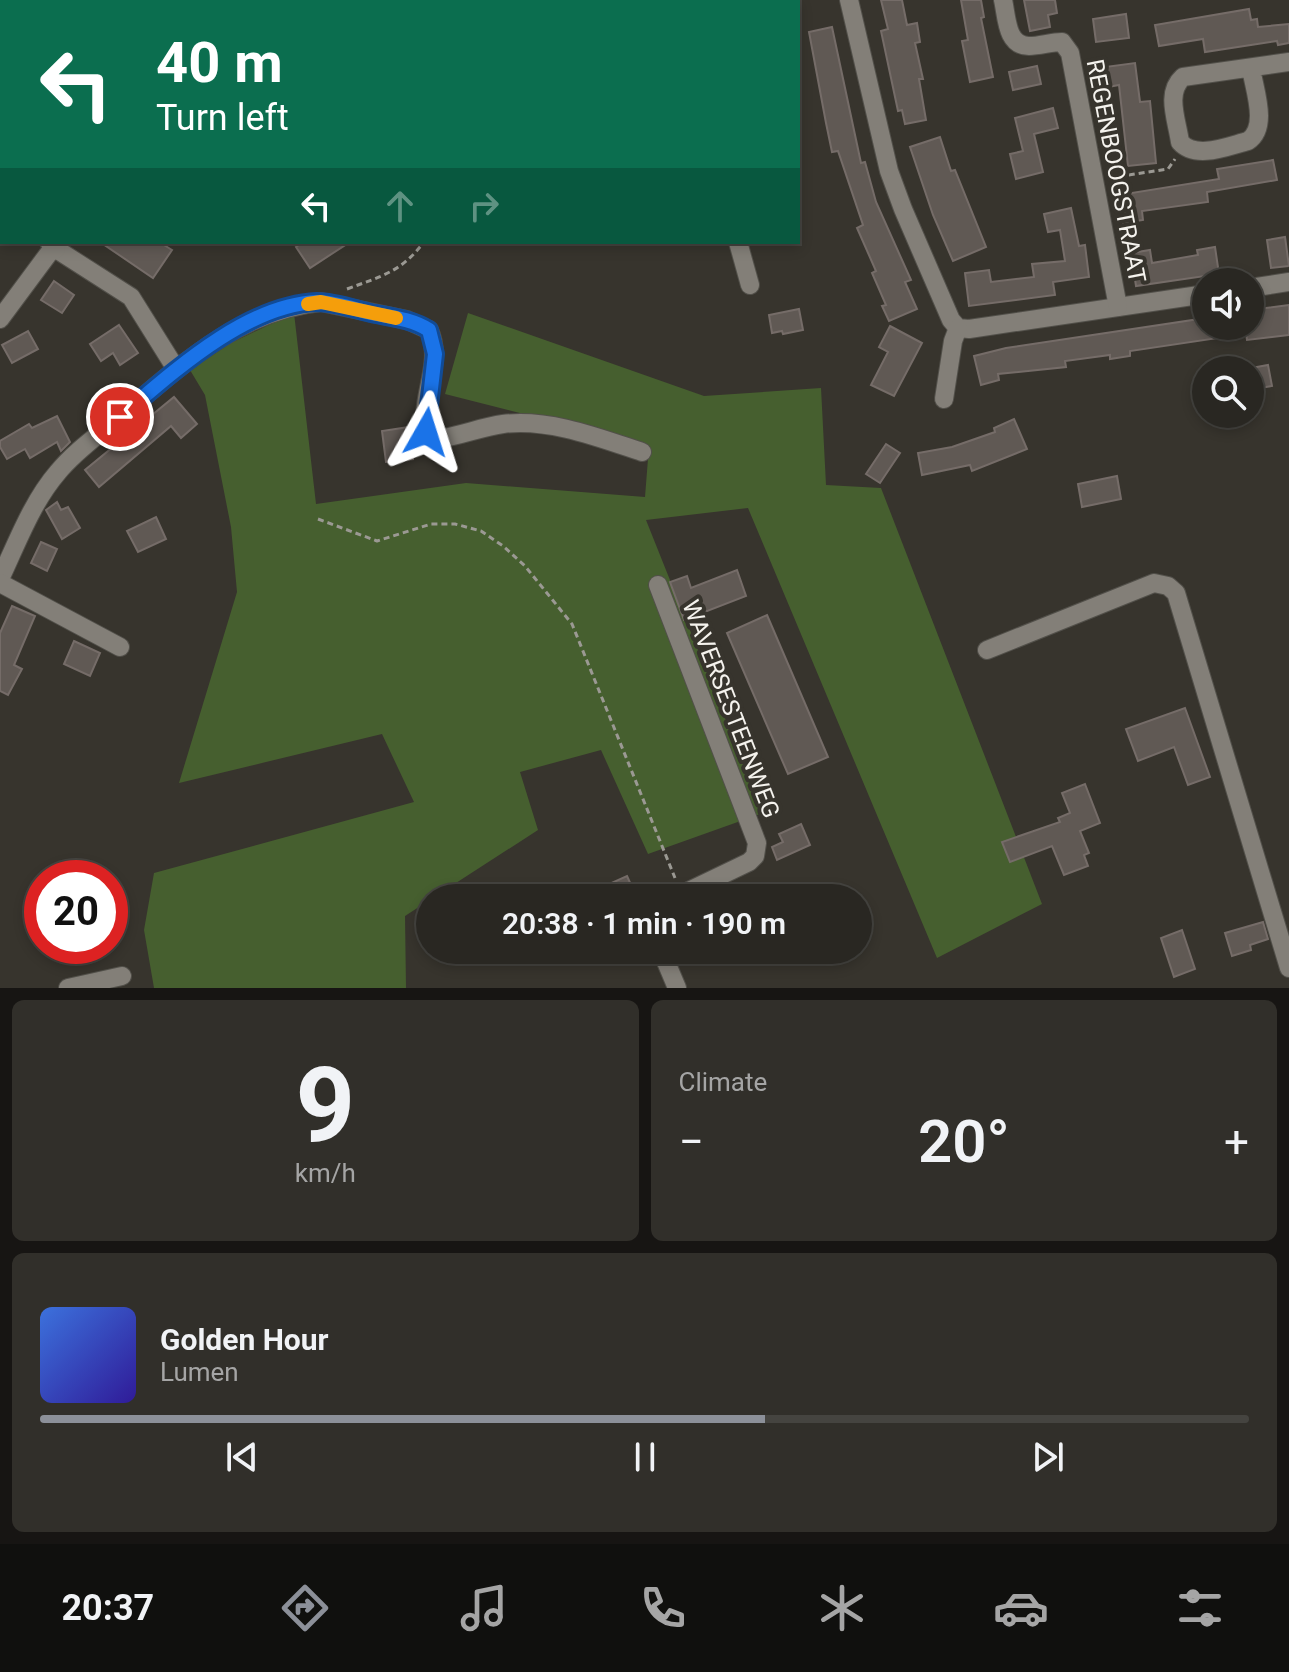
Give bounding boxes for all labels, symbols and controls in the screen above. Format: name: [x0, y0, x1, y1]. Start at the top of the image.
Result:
text: 40 m: [156, 30, 283, 96]
icon: left: [24, 32, 128, 136]
street label: REGENBOOGSTRAAT: [1081, 57, 1151, 285]
text: Turn left: [156, 97, 289, 139]
icon: left: [294, 184, 338, 228]
icon: ahead: [378, 184, 422, 228]
icon: right: [462, 184, 506, 228]
map controls: [1192, 268, 1264, 428]
button: sound: [1192, 268, 1264, 340]
button: search: [1192, 356, 1264, 428]
pin: [86, 383, 154, 451]
position arrow: [384, 390, 468, 474]
icon: arrive: [98, 395, 142, 439]
street label: WAVERSESTEENWEG: [676, 596, 786, 822]
speed limit sign: 20: [24, 860, 128, 964]
text: 20:38 · 1 min · 190 m: [502, 906, 786, 941]
text: 9: [295, 1045, 355, 1166]
text: Climate: [679, 1067, 767, 1097]
text: 20°: [918, 1106, 1010, 1177]
text: −: [679, 1116, 704, 1168]
text: +: [1224, 1116, 1249, 1168]
text: km/h: [295, 1158, 356, 1188]
text: Golden Hour: [160, 1322, 329, 1357]
text: Lumen: [160, 1357, 239, 1387]
icon: previous: [220, 1435, 264, 1479]
icon: pause: [623, 1435, 667, 1479]
icon: next: [1026, 1435, 1070, 1479]
icon: directions: [277, 1580, 333, 1636]
icon: music: [456, 1580, 512, 1636]
icon: phone: [635, 1580, 691, 1636]
icon: climate: [814, 1580, 870, 1636]
icon: car: [993, 1580, 1049, 1636]
icon: filters: [1172, 1580, 1228, 1636]
text: 20:37: [61, 1587, 154, 1629]

